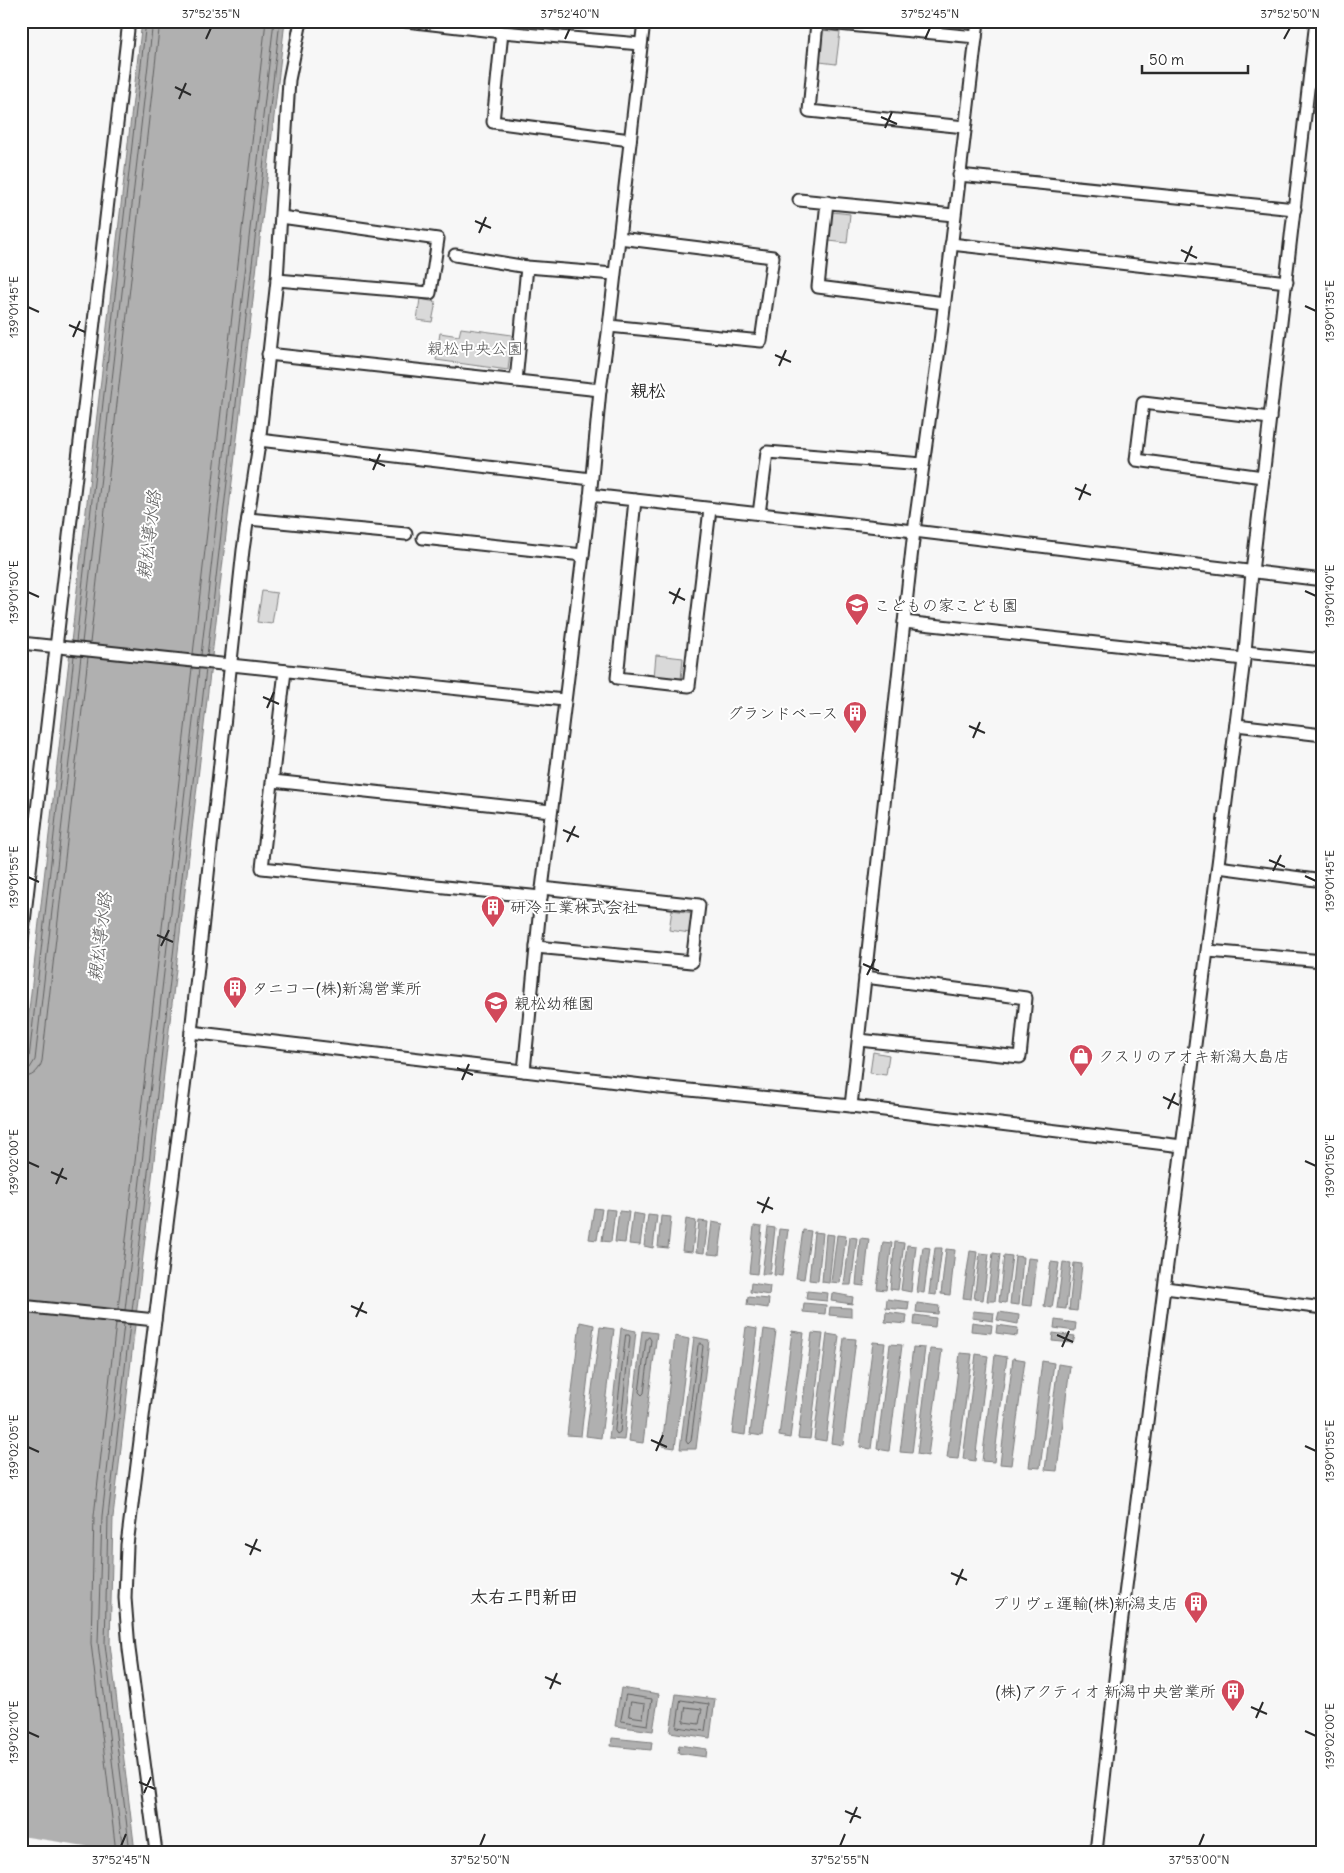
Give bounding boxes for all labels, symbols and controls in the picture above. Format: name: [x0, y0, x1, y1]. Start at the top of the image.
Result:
text: 37°52'35"N: [182, 6, 240, 21]
text: 37°52'40"N: [540, 6, 600, 21]
text: 37°52'45"N: [901, 6, 959, 21]
text: 37°52'50"N: [1260, 6, 1320, 21]
scale bar: [1142, 42, 1248, 74]
text: 50 m: [1149, 50, 1184, 69]
text: 139°01'45"E: [6, 276, 21, 338]
text: 139°01'35"E: [1322, 280, 1337, 342]
park label: 親松中央公園: [427, 338, 523, 358]
district label: 親松: [630, 379, 666, 402]
water label: 親松導水路: [132, 488, 166, 581]
text: 139°01'50"E: [6, 560, 21, 624]
text: 139°01'40"E: [1322, 564, 1337, 628]
school or university icon: こどもの家こども園: [844, 592, 870, 626]
place label: こどもの家こども園: [874, 595, 1018, 615]
building icon: グランドベース: [842, 700, 868, 734]
place label: グランドベース: [727, 703, 838, 723]
text: 139°01'55"E: [6, 846, 21, 908]
text: 139°01'45"E: [1322, 850, 1337, 912]
water label: 親松導水路: [83, 890, 117, 983]
building icon: 研冷工業株式会社: [480, 894, 506, 928]
place label: 研冷工業株式会社: [510, 897, 638, 917]
building icon: タニコー(株)新潟営業所: [222, 975, 248, 1009]
place label: タニコー(株)新潟営業所: [252, 978, 422, 998]
school or university icon: 親松幼稚園: [483, 990, 509, 1024]
place label: 親松幼稚園: [514, 993, 594, 1013]
shop icon: クスリのアオキ新潟大島店: [1068, 1043, 1094, 1077]
place label: クスリのアオキ新潟大島店: [1098, 1046, 1290, 1066]
text: 139°02'00"E: [6, 1129, 21, 1195]
text: 139°01'50"E: [1322, 1134, 1337, 1198]
text: 139°02'05"E: [6, 1414, 21, 1480]
text: 139°01'55"E: [1322, 1420, 1337, 1482]
district label: 太右エ門新田: [470, 1585, 578, 1608]
building icon: プリヴェ運輸(株)新潟支店: [1183, 1590, 1209, 1624]
place label: プリヴェ運輸(株)新潟支店: [992, 1593, 1178, 1613]
building icon: (株)アクティオ 新潟中央営業所: [1220, 1678, 1246, 1712]
place label: (株)アクティオ 新潟中央営業所: [995, 1681, 1216, 1701]
text: 139°02'10"E: [6, 1700, 21, 1764]
text: 139°02'00"E: [1322, 1703, 1337, 1769]
text: 37°52'45"N: [92, 1852, 150, 1867]
text: 37°52'50"N: [450, 1852, 510, 1867]
text: 37°52'55"N: [811, 1852, 869, 1867]
text: 37°53'00"N: [1169, 1852, 1229, 1867]

